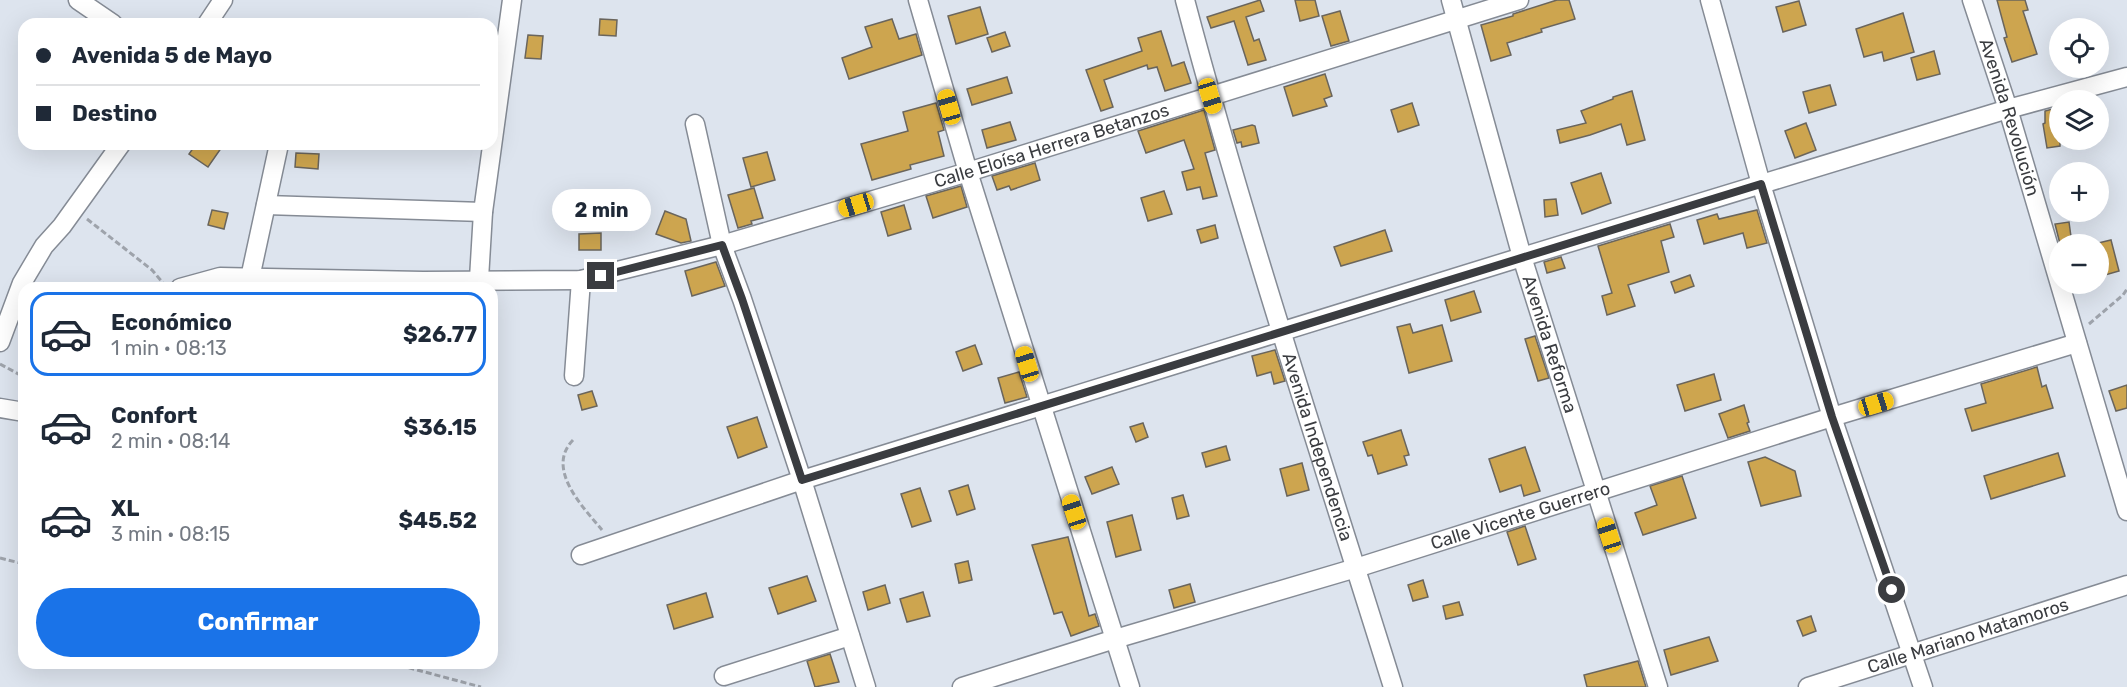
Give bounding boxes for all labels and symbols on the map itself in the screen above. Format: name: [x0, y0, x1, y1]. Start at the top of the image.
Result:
street label: Avenida Revolución: [1974, 36, 2044, 199]
car: [1196, 76, 1224, 116]
car: [935, 87, 963, 127]
street label: Calle Eloísa Herrera Betanzos: [931, 99, 1172, 192]
callout: 2 min: [552, 189, 650, 231]
car: [836, 191, 876, 219]
route end: [587, 262, 614, 289]
street label: Avenida Reforma: [1517, 273, 1582, 416]
car: [1013, 344, 1041, 384]
street label: Avenida Independencia: [1277, 350, 1357, 544]
car: [1856, 390, 1896, 418]
street label: Calle Vicente Guerrero: [1428, 477, 1613, 555]
car: [1060, 492, 1088, 532]
car: [1595, 515, 1623, 555]
route start: [1878, 576, 1905, 603]
street label: Calle Mariano Matamoros: [1865, 593, 2071, 678]

